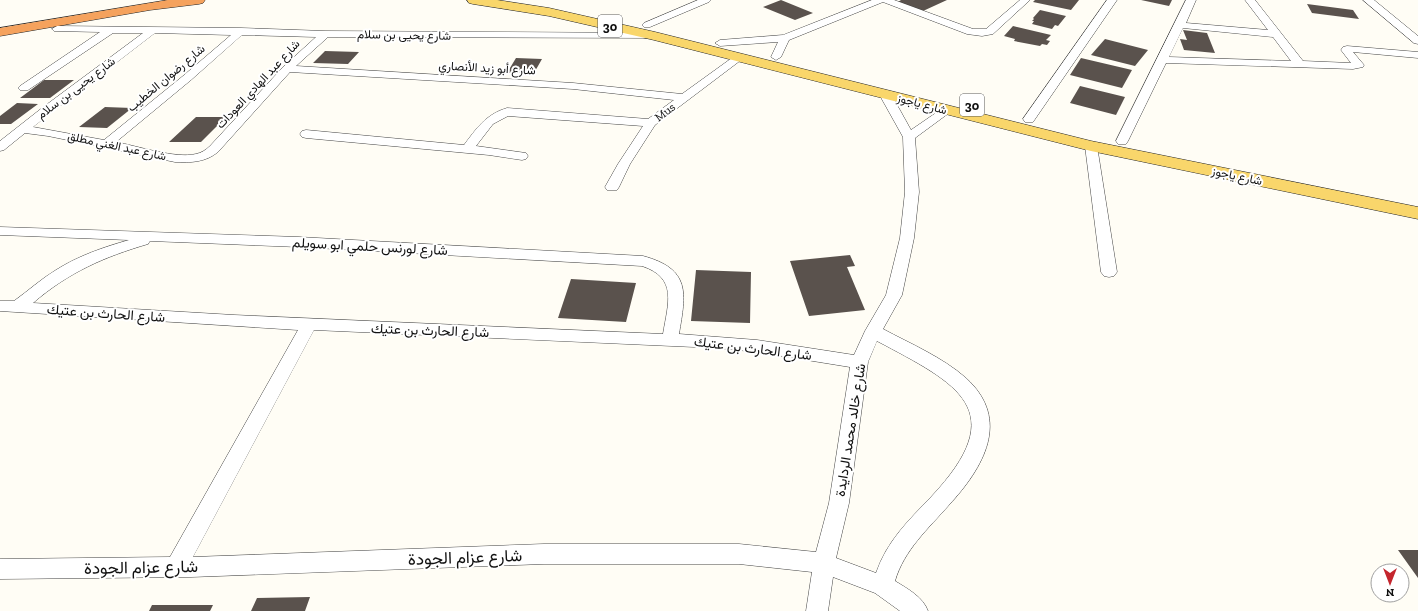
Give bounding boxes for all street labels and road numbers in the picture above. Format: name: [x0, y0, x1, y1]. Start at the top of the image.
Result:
road number: 30: [598, 15, 622, 37]
street label: شارع يحيى بن سلام: [357, 27, 451, 45]
street label: شارع عبد الهادي العودات: [213, 37, 305, 133]
street label: شارع رضوان الخطيب: [124, 41, 209, 116]
street label: شارع يحيى بن سلام: [34, 54, 119, 123]
street label: شارع أبو زيد الأنصاري: [438, 58, 536, 81]
street label: شارع ياجوز: [894, 90, 949, 119]
road number: 30: [960, 94, 984, 116]
street label: Mus: [652, 100, 678, 124]
street label: شارع عبد الغني مطلق: [66, 129, 168, 166]
street label: شارع ياجوز: [1209, 164, 1264, 190]
street label: شارع لورنس حلمي ابو سويلم: [291, 234, 448, 262]
street label: شارع الحارث بن عتيك: [46, 301, 166, 328]
street label: شارع الحارث بن عتيك: [370, 320, 489, 343]
street label: شارع الحارث بن عتيك: [693, 333, 813, 366]
street label: شارع خالد محمد الردايدة: [832, 362, 871, 498]
street label: شارع عزام الجودة: [408, 545, 523, 571]
street label: شارع عزام الجودة: [84, 556, 198, 580]

